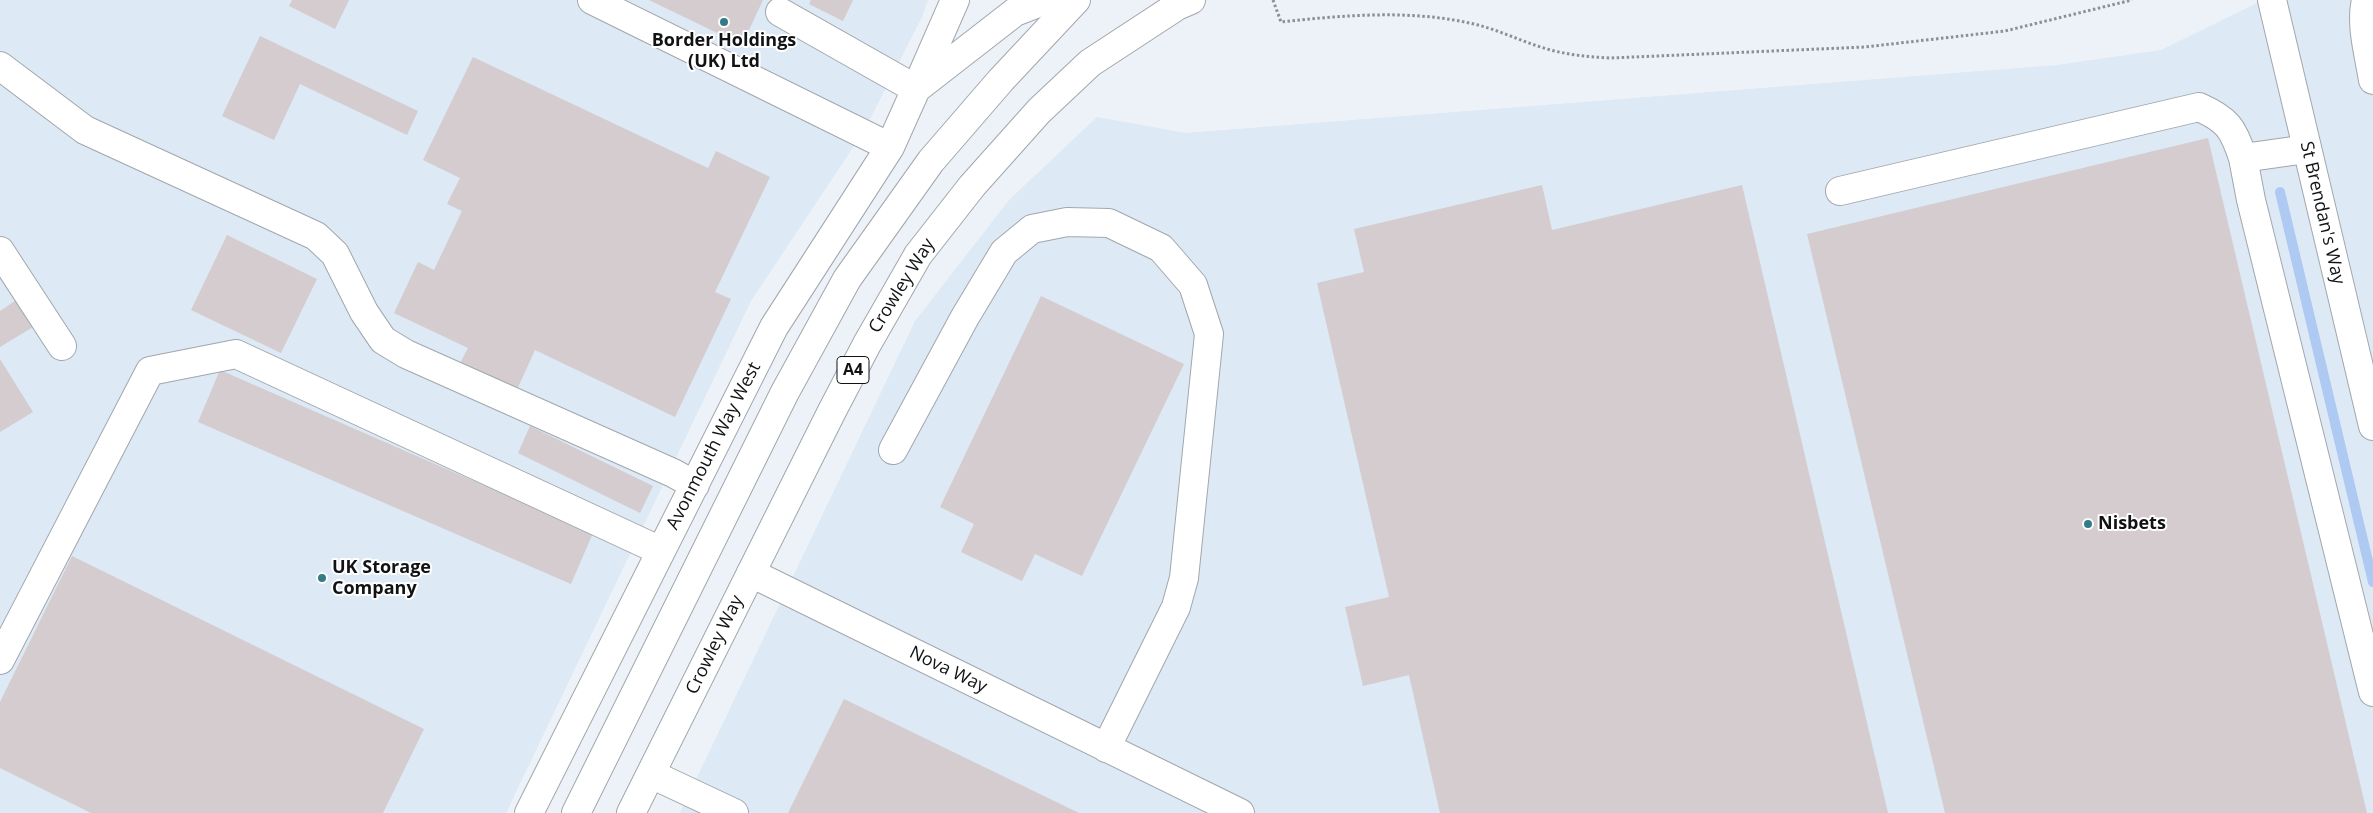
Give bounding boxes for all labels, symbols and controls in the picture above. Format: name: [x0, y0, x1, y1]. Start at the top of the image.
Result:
marker: Border Holdings (UK) Ltd: [718, 16, 730, 28]
place label: Border Holdings (UK) Ltd: [652, 30, 796, 72]
street label: St Brendan's Way: [2295, 139, 2349, 287]
street label: Crowley Way: [864, 235, 940, 337]
road number: A4: [837, 356, 869, 384]
street label: Avonmouth Way West: [662, 359, 766, 533]
place label: Nisbets: [2098, 513, 2166, 535]
marker: Nisbets: [2082, 518, 2094, 530]
place label: UK Storage Company: [332, 557, 431, 600]
marker: UK Storage Company: [316, 572, 328, 584]
street label: Crowley Way: [682, 592, 748, 698]
street label: Nova Way: [906, 642, 990, 698]

